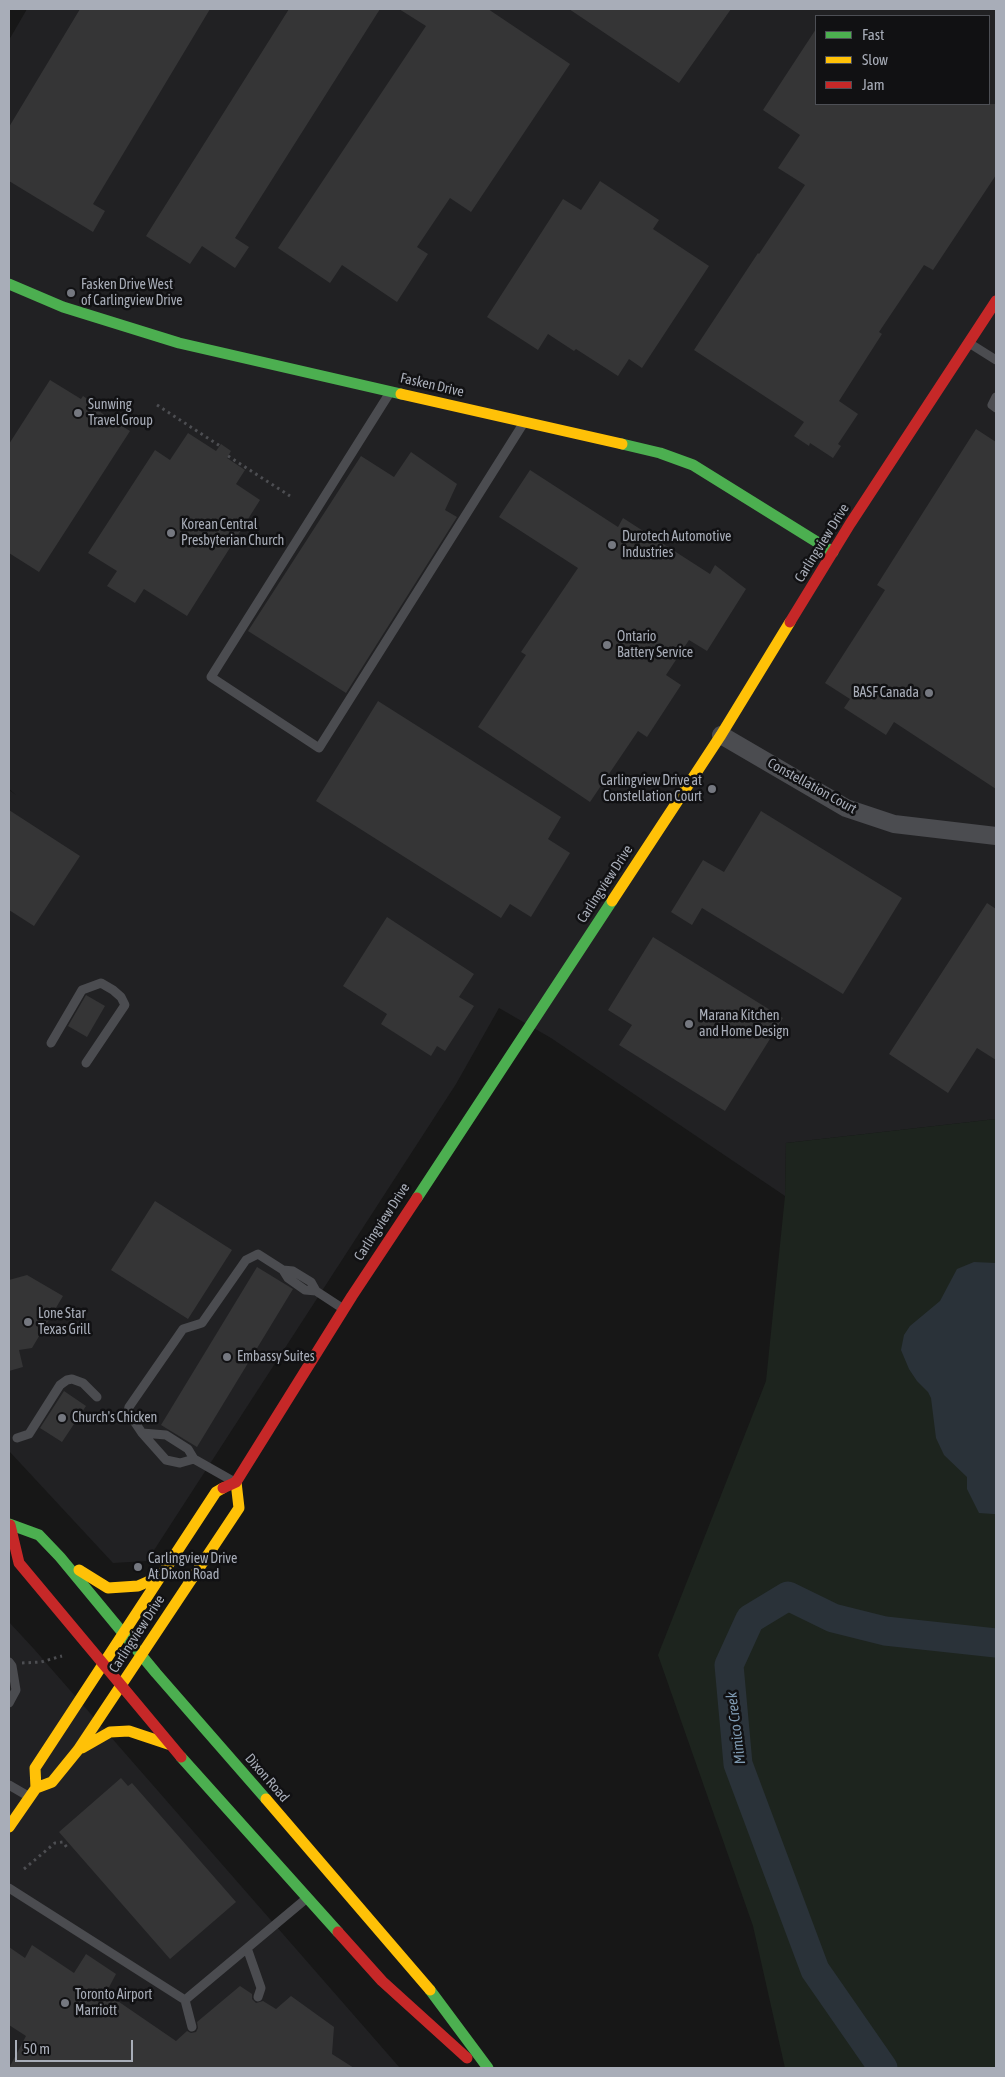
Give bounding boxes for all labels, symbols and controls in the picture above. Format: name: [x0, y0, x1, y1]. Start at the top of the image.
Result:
legend: [815, 15, 990, 105]
text: Fast: [862, 26, 884, 43]
text: Slow: [862, 51, 888, 68]
text: Jam: [862, 76, 885, 93]
place label: Fasken Drive West of Carlingview Drive: [81, 277, 183, 310]
marker: Fasken Drive West of Carlingview Drive: [65, 287, 77, 299]
street label: Fasken Drive: [398, 370, 466, 400]
place label: Sunwing Travel Group: [88, 397, 153, 430]
marker: Sunwing Travel Group: [72, 407, 84, 419]
street label: Carlingview Drive: [791, 501, 853, 585]
place label: Korean Central Presbyterian Church: [181, 517, 284, 550]
marker: Korean Central Presbyterian Church: [165, 527, 177, 539]
place label: Durotech Automotive Industries: [622, 529, 731, 562]
marker: Durotech Automotive Industries: [606, 539, 618, 551]
place label: Ontario Battery Service: [617, 629, 693, 662]
marker: Ontario Battery Service: [601, 639, 613, 651]
place label: BASF Canada: [853, 685, 919, 701]
marker: BASF Canada: [923, 687, 935, 699]
street label: Constellation Court: [765, 755, 859, 817]
place label: Carlingview Drive at Constellation Court: [600, 773, 702, 806]
marker: Carlingview Drive at Constellation Court: [706, 783, 718, 795]
street label: Carlingview Drive: [574, 842, 636, 926]
place label: Marana Kitchen and Home Design: [699, 1008, 789, 1040]
marker: Marana Kitchen and Home Design: [683, 1018, 695, 1030]
street label: Carlingview Drive: [351, 1180, 413, 1264]
place label: Lone Star Texas Grill: [38, 1306, 91, 1338]
marker: Lone Star Texas Grill: [22, 1316, 34, 1328]
place label: Embassy Suites: [237, 1349, 315, 1365]
marker: Embassy Suites: [221, 1351, 233, 1363]
place label: Church's Chicken: [72, 1410, 157, 1426]
marker: Church's Chicken: [56, 1412, 68, 1424]
place label: Carlingview Drive At Dixon Road: [148, 1551, 237, 1584]
marker: Carlingview Drive At Dixon Road: [132, 1561, 144, 1573]
street label: Carlingview Drive: [106, 1592, 168, 1676]
water label: Mimico Creek: [723, 1691, 749, 1765]
street label: Dixon Road: [241, 1750, 293, 1806]
place label: Toronto Airport Marriott: [75, 1987, 152, 2020]
marker: Toronto Airport Marriott: [59, 1997, 71, 2009]
scale bar: [18, 2030, 135, 2062]
text: 50 m: [23, 2040, 50, 2057]

